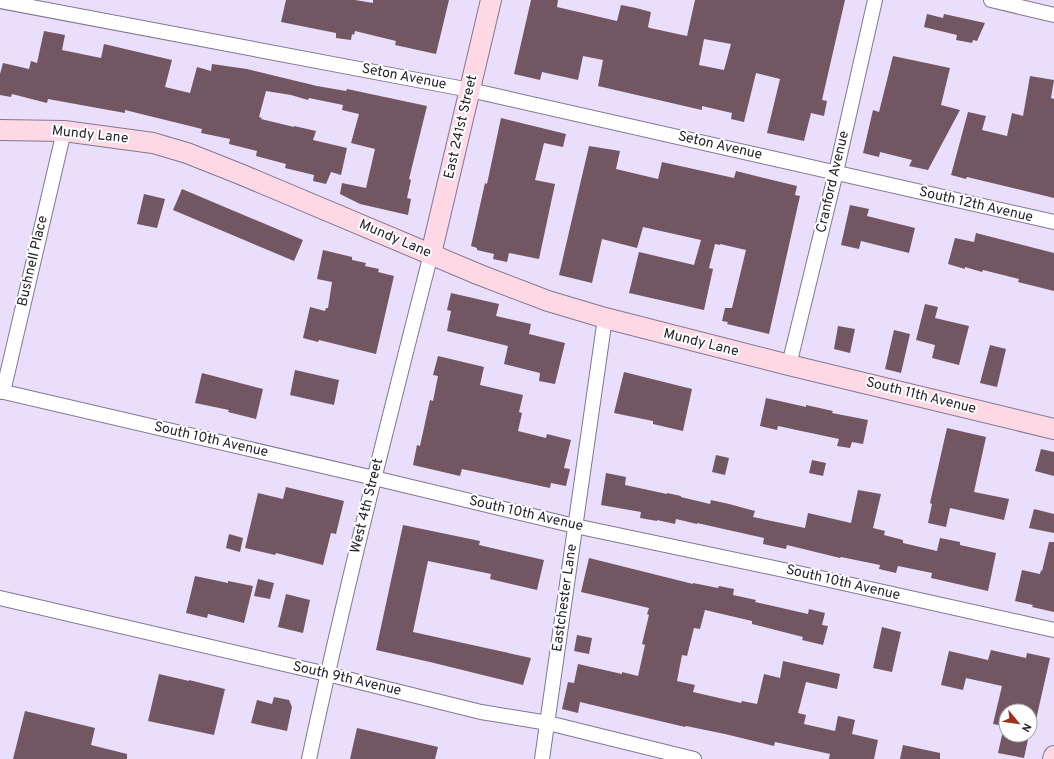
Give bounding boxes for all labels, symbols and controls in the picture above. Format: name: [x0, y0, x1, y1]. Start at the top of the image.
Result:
street label: Seton Avenue: [360, 60, 448, 94]
street label: East 241st Street: [441, 73, 481, 181]
street label: Mundy Lane: [51, 123, 129, 147]
street label: Seton Avenue: [676, 128, 764, 164]
street label: Cranford Avenue: [813, 129, 853, 235]
street label: South 12th Avenue: [917, 184, 1035, 226]
street label: Bushnell Place: [14, 214, 52, 308]
street label: Mundy Lane: [356, 216, 434, 262]
street label: Mundy Lane: [662, 325, 740, 361]
street label: South 11th Avenue: [864, 374, 978, 418]
street label: South 10th Avenue: [152, 419, 270, 461]
street label: West 4th Street: [347, 457, 387, 555]
street label: South 10th Avenue: [467, 493, 585, 535]
street label: Eastchester Lane: [549, 543, 581, 653]
street label: South 10th Avenue: [784, 562, 902, 604]
street label: South 9th Avenue: [291, 658, 403, 700]
north arrow: [998, 703, 1038, 743]
text: N: [1018, 721, 1034, 734]

